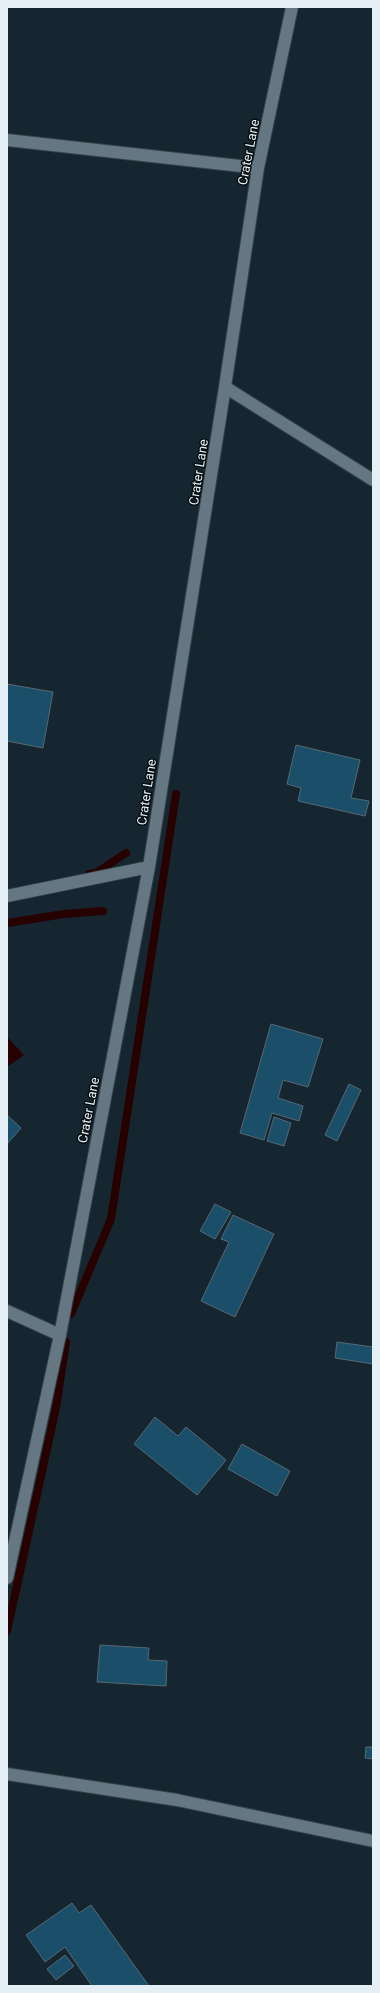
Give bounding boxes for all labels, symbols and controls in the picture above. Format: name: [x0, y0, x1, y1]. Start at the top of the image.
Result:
street label: Crater Lane: [235, 118, 262, 186]
street label: Crater Lane: [186, 438, 211, 506]
street label: Crater Lane: [134, 758, 159, 826]
street label: Crater Lane: [75, 1076, 102, 1144]

